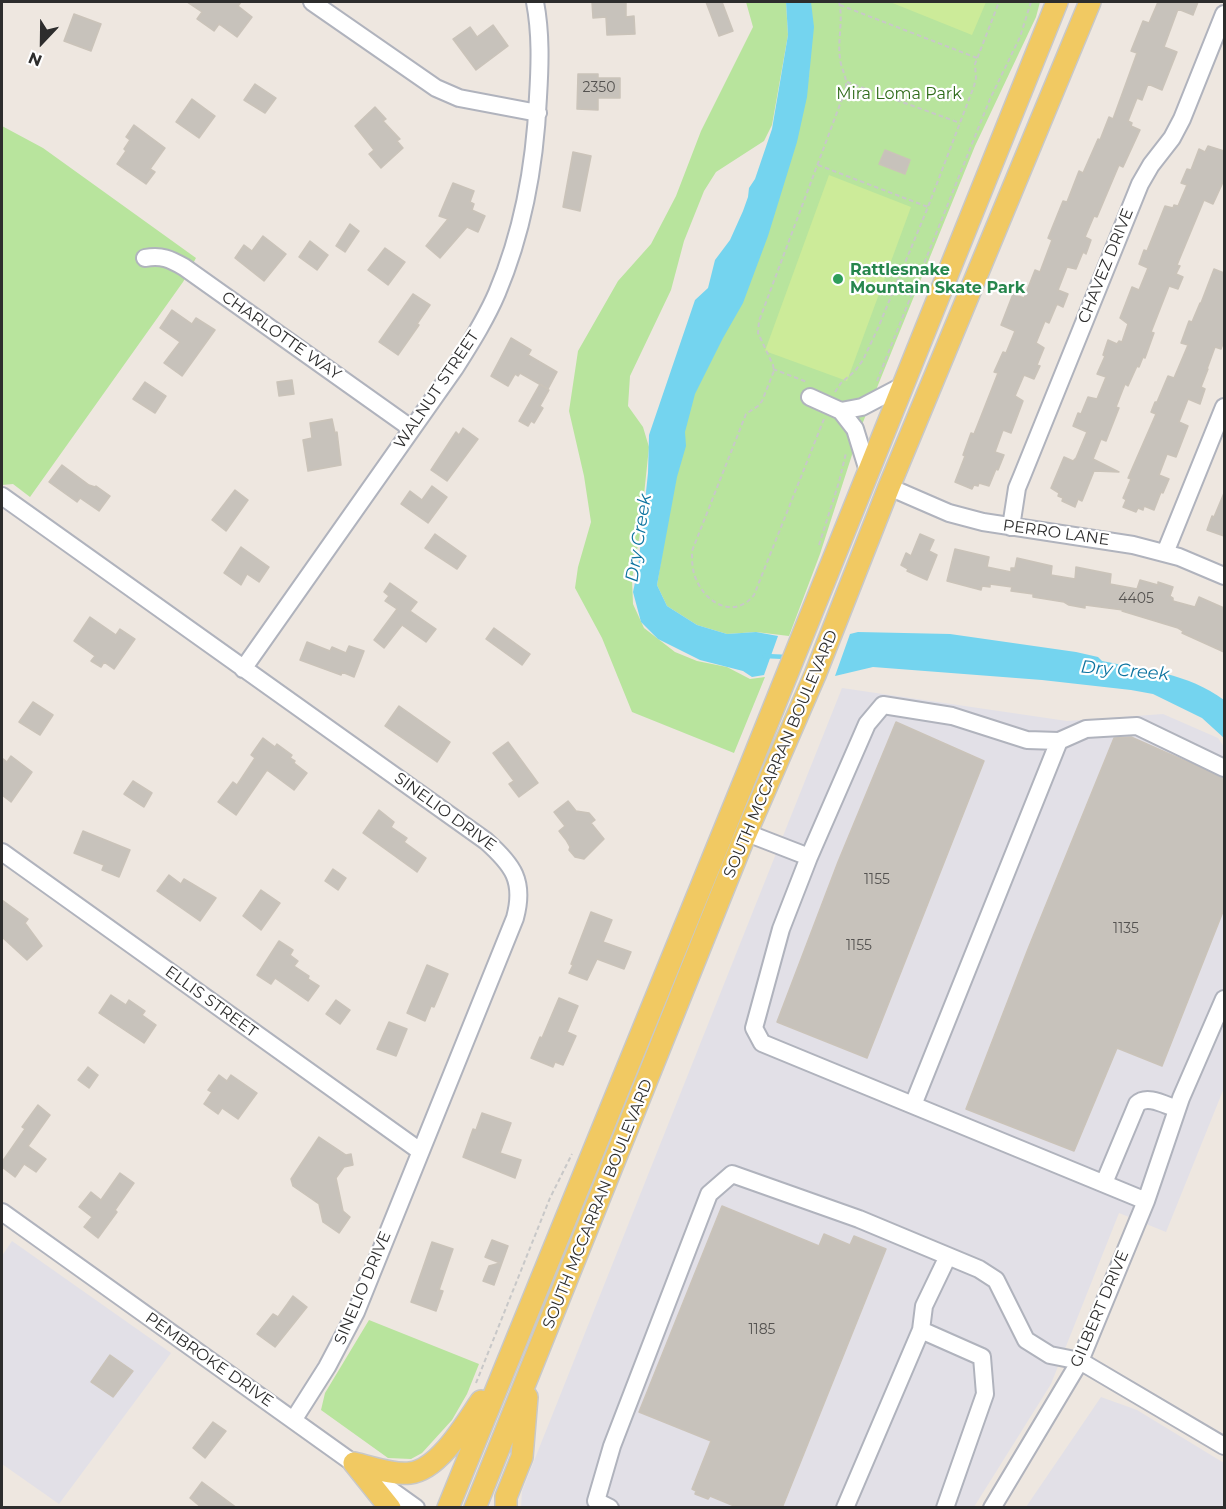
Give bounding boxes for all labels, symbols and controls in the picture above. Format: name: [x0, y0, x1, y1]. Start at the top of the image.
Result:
north arrow: [12, 12, 72, 72]
text: N: [26, 48, 45, 70]
house number: 2350: [583, 80, 615, 96]
park label: Mira Loma Park: [836, 84, 962, 104]
street label: CHAVEZ DRIVE: [1074, 206, 1138, 326]
place label: Rattlesnake Mountain Skate Park: [850, 260, 1025, 298]
marker: Rattlesnake Mountain Skate Park: [831, 272, 845, 286]
street label: CHARLOTTE WAY: [218, 288, 344, 384]
street label: WALNUT STREET: [390, 327, 484, 453]
water label: Dry Creek: [621, 492, 657, 584]
street label: PERRO LANE: [1001, 516, 1111, 550]
house number: 4405: [1118, 591, 1154, 607]
street label: SOUTH MCCARRAN BOULEVARD: [720, 627, 842, 881]
water label: Dry Creek: [1080, 656, 1170, 686]
street label: SINELIO DRIVE: [390, 769, 500, 855]
house number: 1155: [864, 872, 890, 888]
house number: 1135: [1113, 921, 1139, 937]
house number: 1155: [846, 938, 872, 954]
street label: ELLIS STREET: [161, 962, 261, 1042]
street label: SOUTH MCCARRAN BOULEVARD: [539, 1076, 657, 1332]
street label: SINELIO DRIVE: [330, 1228, 396, 1348]
street label: GILBERT DRIVE: [1067, 1248, 1133, 1370]
street label: PEMBROKE DRIVE: [141, 1309, 277, 1411]
house number: 1185: [749, 1322, 775, 1338]

